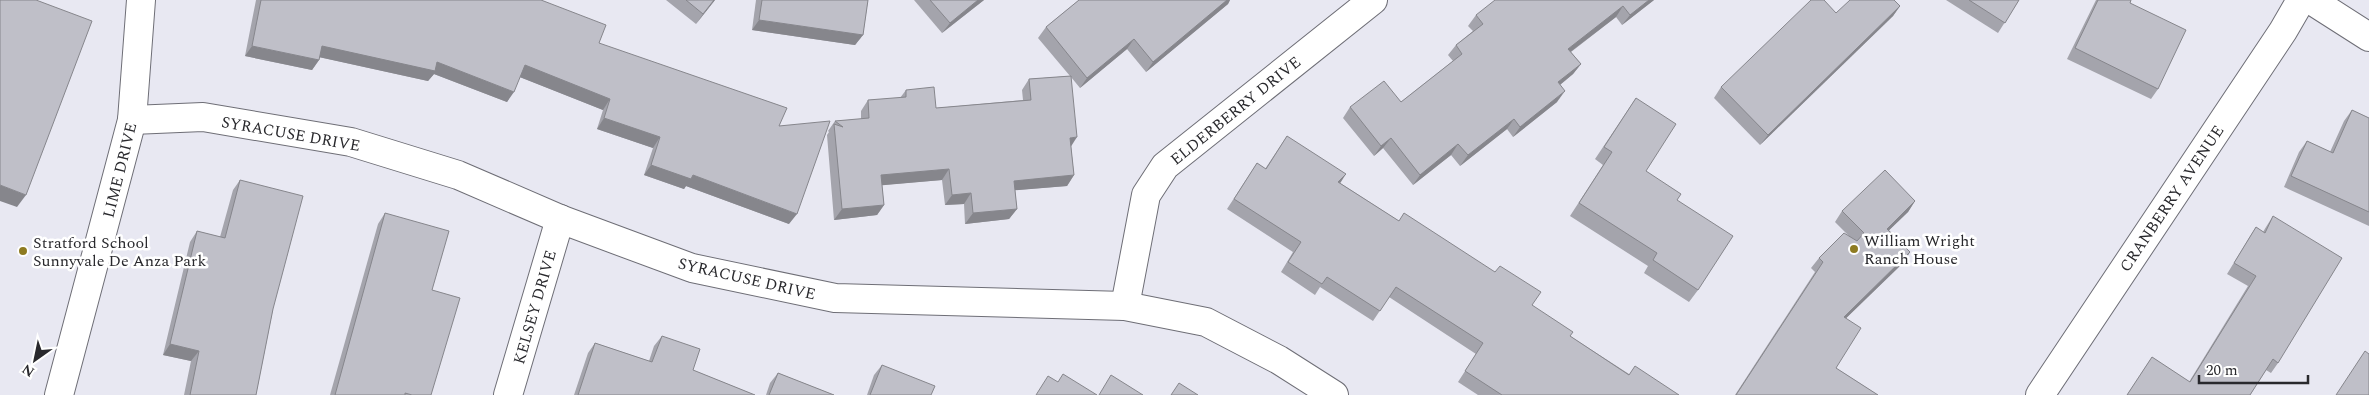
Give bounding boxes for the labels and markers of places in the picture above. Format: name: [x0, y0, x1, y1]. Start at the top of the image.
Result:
place label: William Wright Ranch House: [1864, 229, 1975, 271]
place label: Stratford School Sunnyvale De Anza Park: [33, 231, 206, 273]
marker: William Wright Ranch House: [1848, 243, 1860, 255]
marker: Stratford School Sunnyvale De Anza Park: [17, 245, 29, 257]

